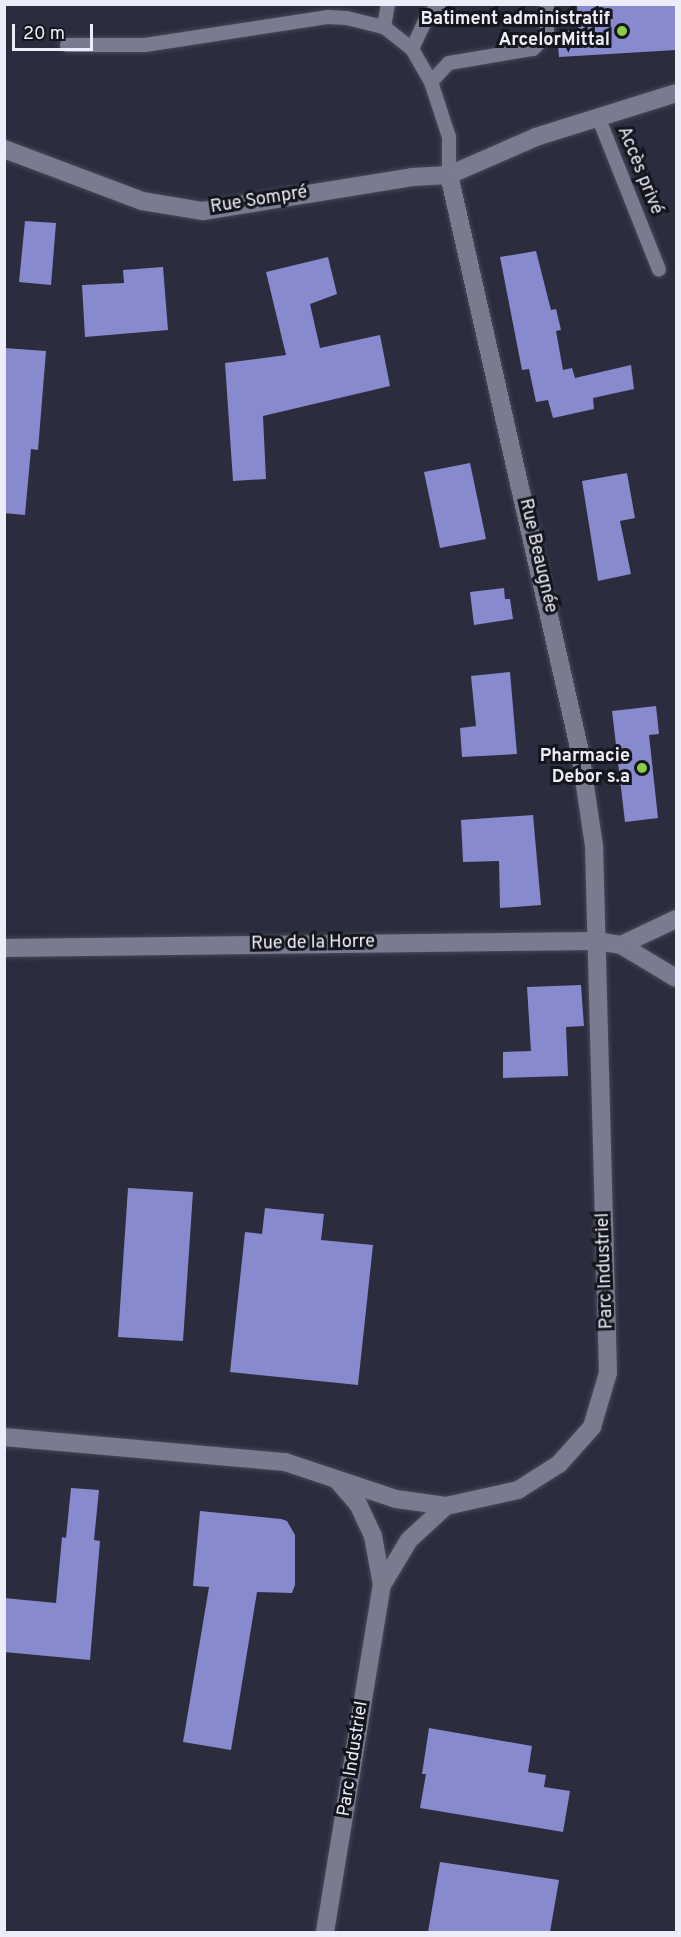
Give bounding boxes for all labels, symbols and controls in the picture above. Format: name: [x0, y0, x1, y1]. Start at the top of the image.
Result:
place label: Batiment administratif ArcelorMittal: [421, 10, 610, 52]
scale bar: [15, 12, 96, 50]
text: 20 m: [23, 23, 65, 46]
marker: Batiment administratif ArcelorMittal: [615, 24, 629, 38]
street label: Accès privé: [612, 124, 666, 218]
street label: Rue Sompré: [209, 183, 309, 219]
street label: Rue Beaugnée: [513, 497, 561, 615]
place label: Pharmacie Debor s.a: [540, 747, 630, 789]
marker: Pharmacie Debor s.a: [635, 761, 649, 775]
street label: Rue de la Horre: [251, 932, 375, 956]
street label: Parc Industriel: [593, 1212, 619, 1330]
street label: Parc Industriel: [334, 1700, 374, 1818]

